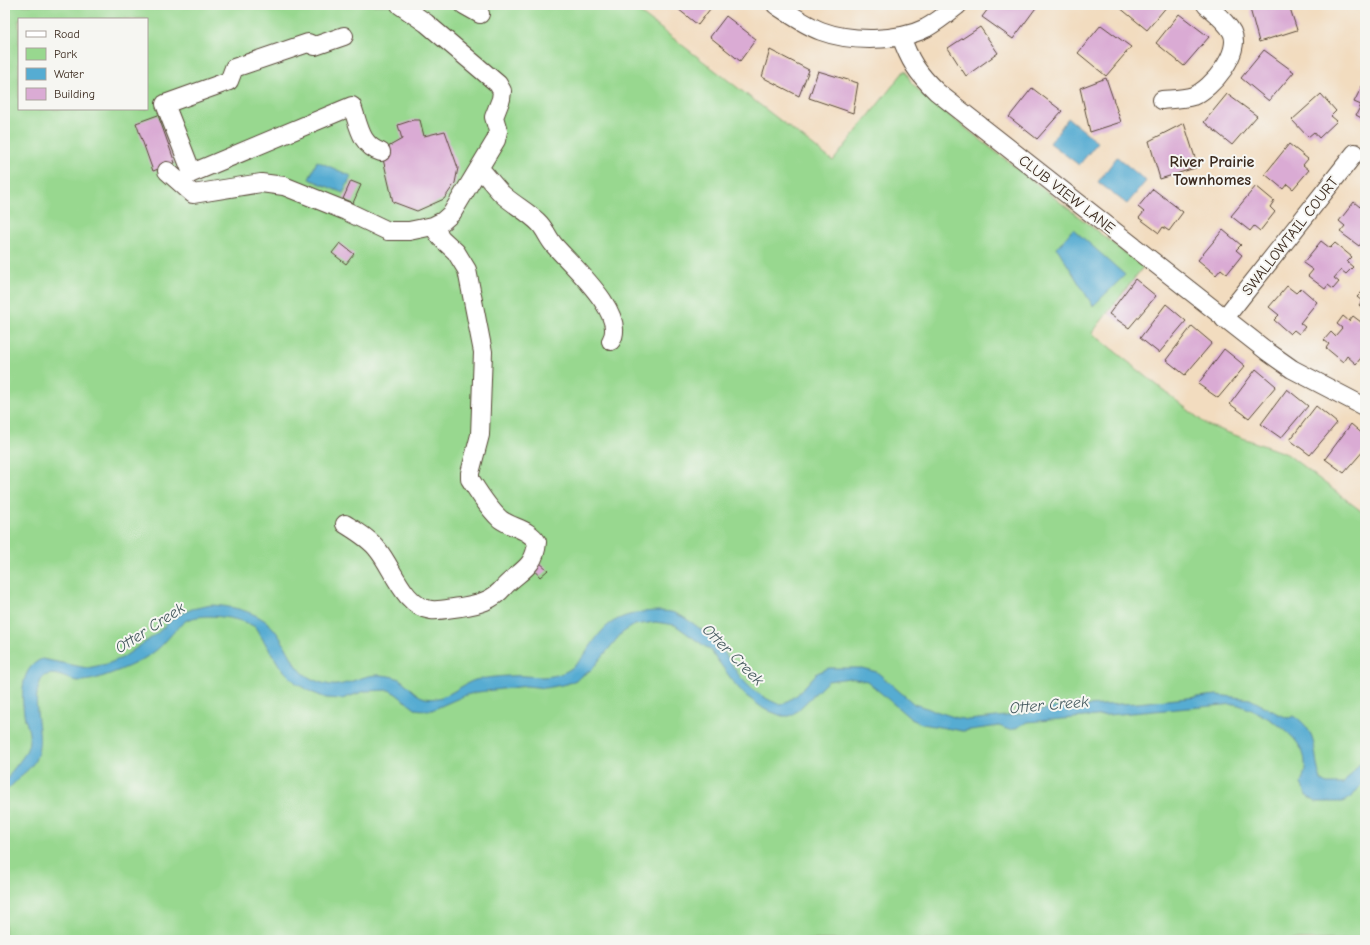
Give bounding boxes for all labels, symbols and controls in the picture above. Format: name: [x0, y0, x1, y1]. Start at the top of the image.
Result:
legend: [18, 18, 148, 110]
text: Road: [54, 27, 80, 41]
text: Park: [54, 47, 77, 61]
text: Water: [54, 67, 84, 81]
text: Building: [54, 87, 95, 101]
street label: CLUB VIEW LANE: [1015, 151, 1119, 237]
district label: River Prairie Townhomes: [1170, 153, 1255, 189]
street label: SWALLOWTAIL COURT: [1238, 173, 1342, 299]
water label: Otter Creek: [112, 599, 188, 657]
water label: Otter Creek: [699, 621, 768, 690]
water label: Otter Creek: [1009, 693, 1089, 717]

